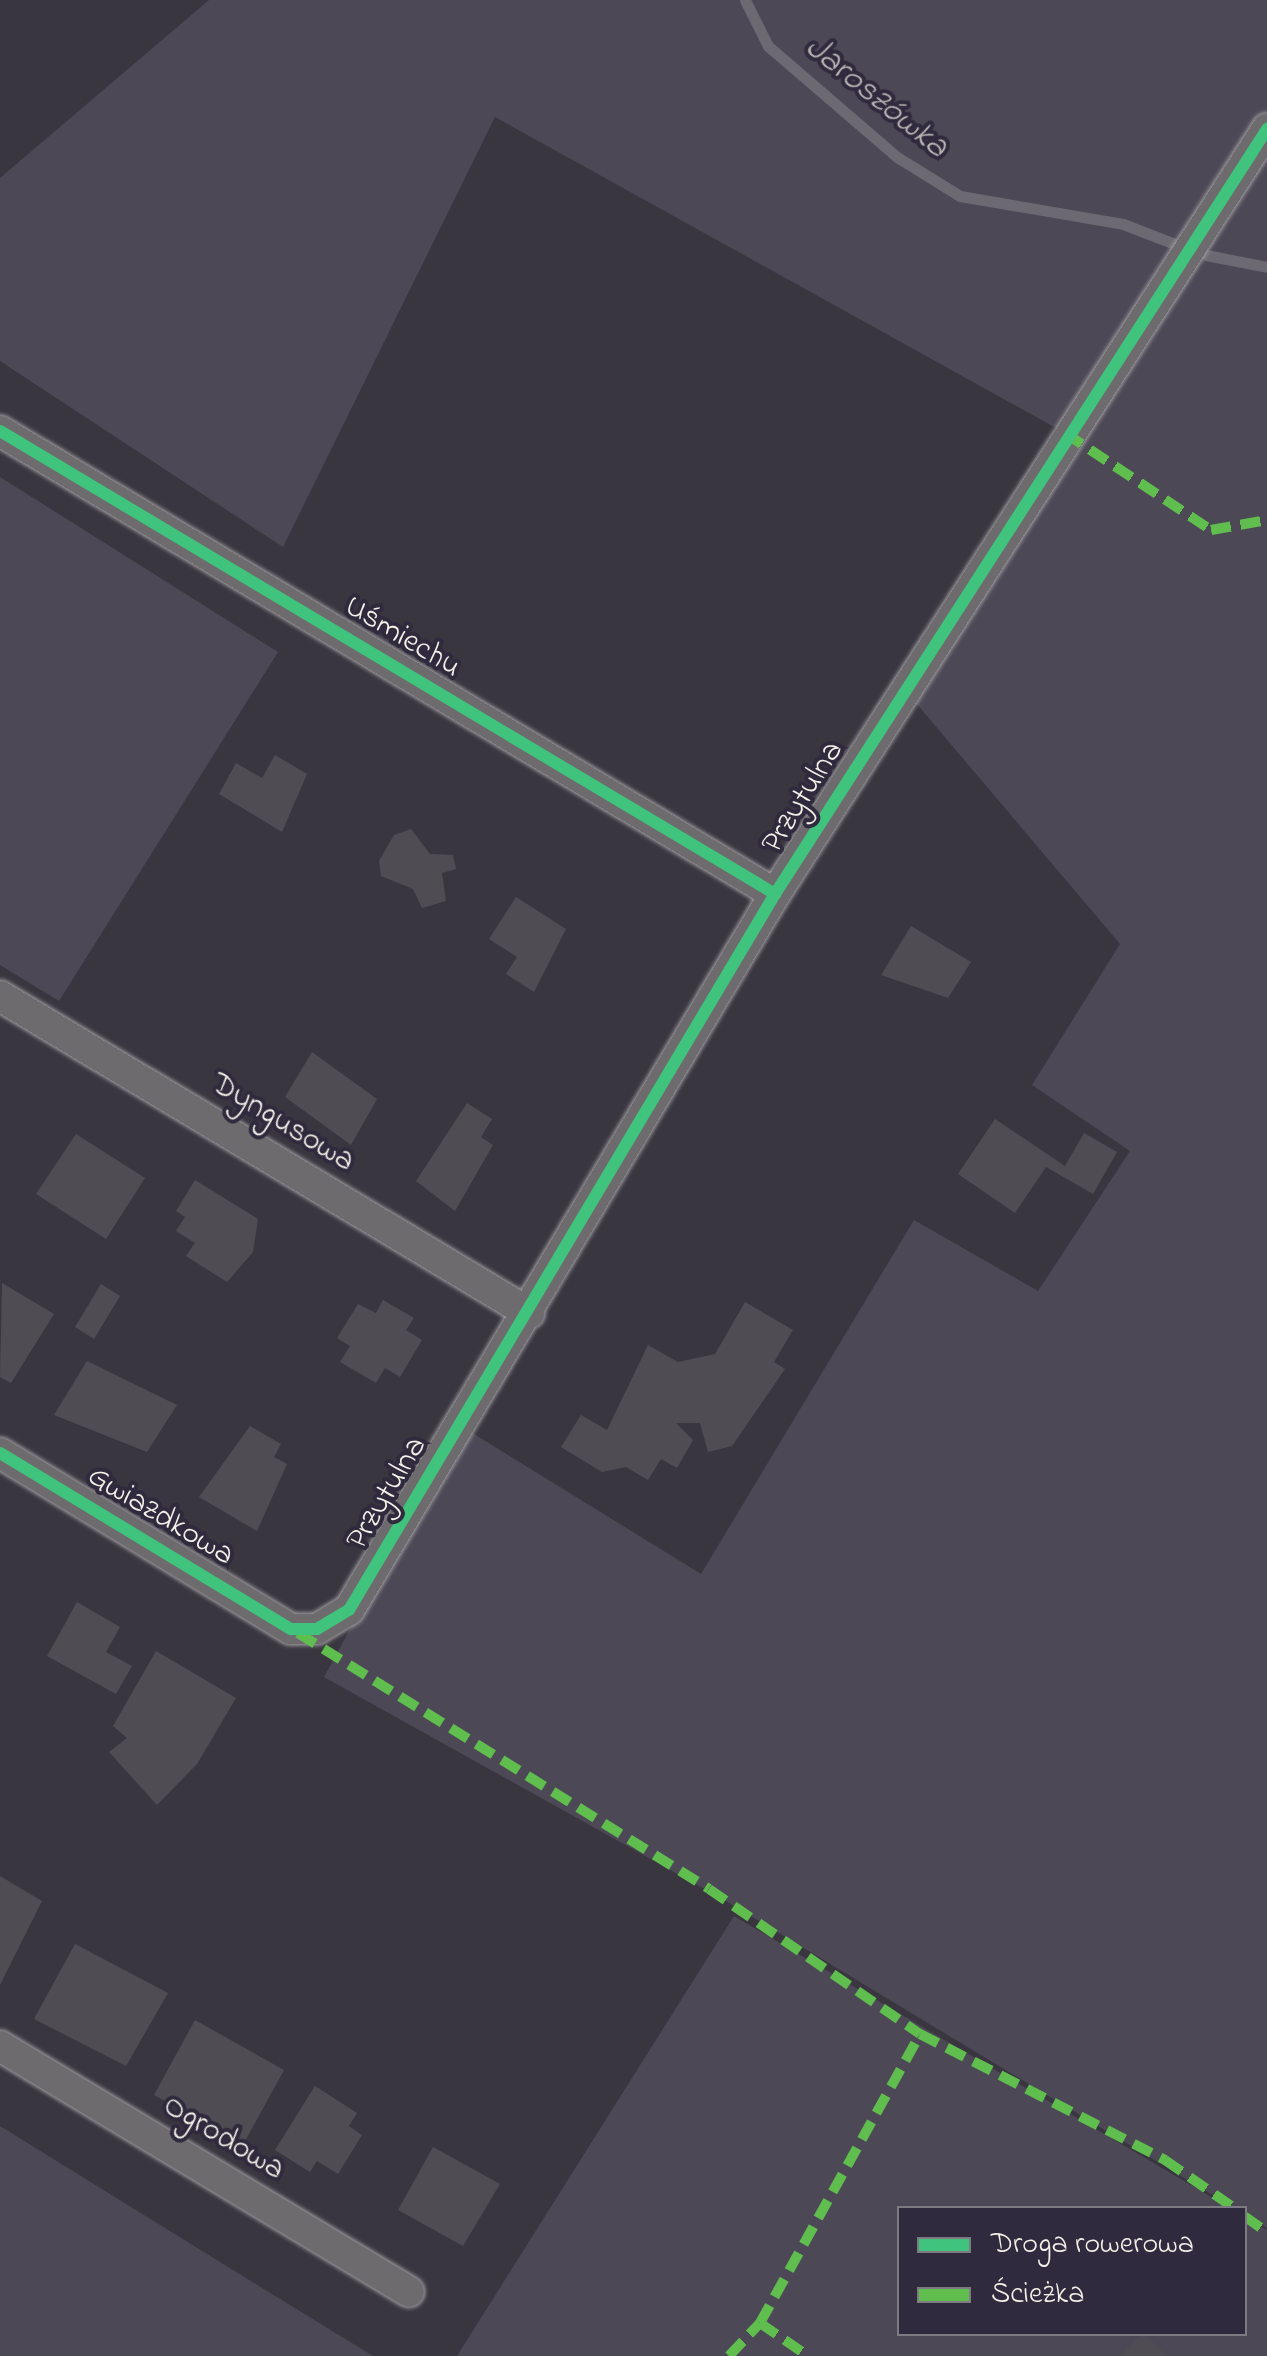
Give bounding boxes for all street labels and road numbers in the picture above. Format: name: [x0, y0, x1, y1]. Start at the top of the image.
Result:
street label: Uśmiechu: [337, 588, 467, 688]
street label: Przytulna: [755, 735, 853, 861]
street label: Dyngusowa: [203, 1066, 361, 1182]
street label: Przytulna: [339, 1430, 437, 1558]
street label: Gwiazdkowa: [80, 1458, 240, 1576]
street label: Ogrodowa: [155, 2088, 291, 2190]

